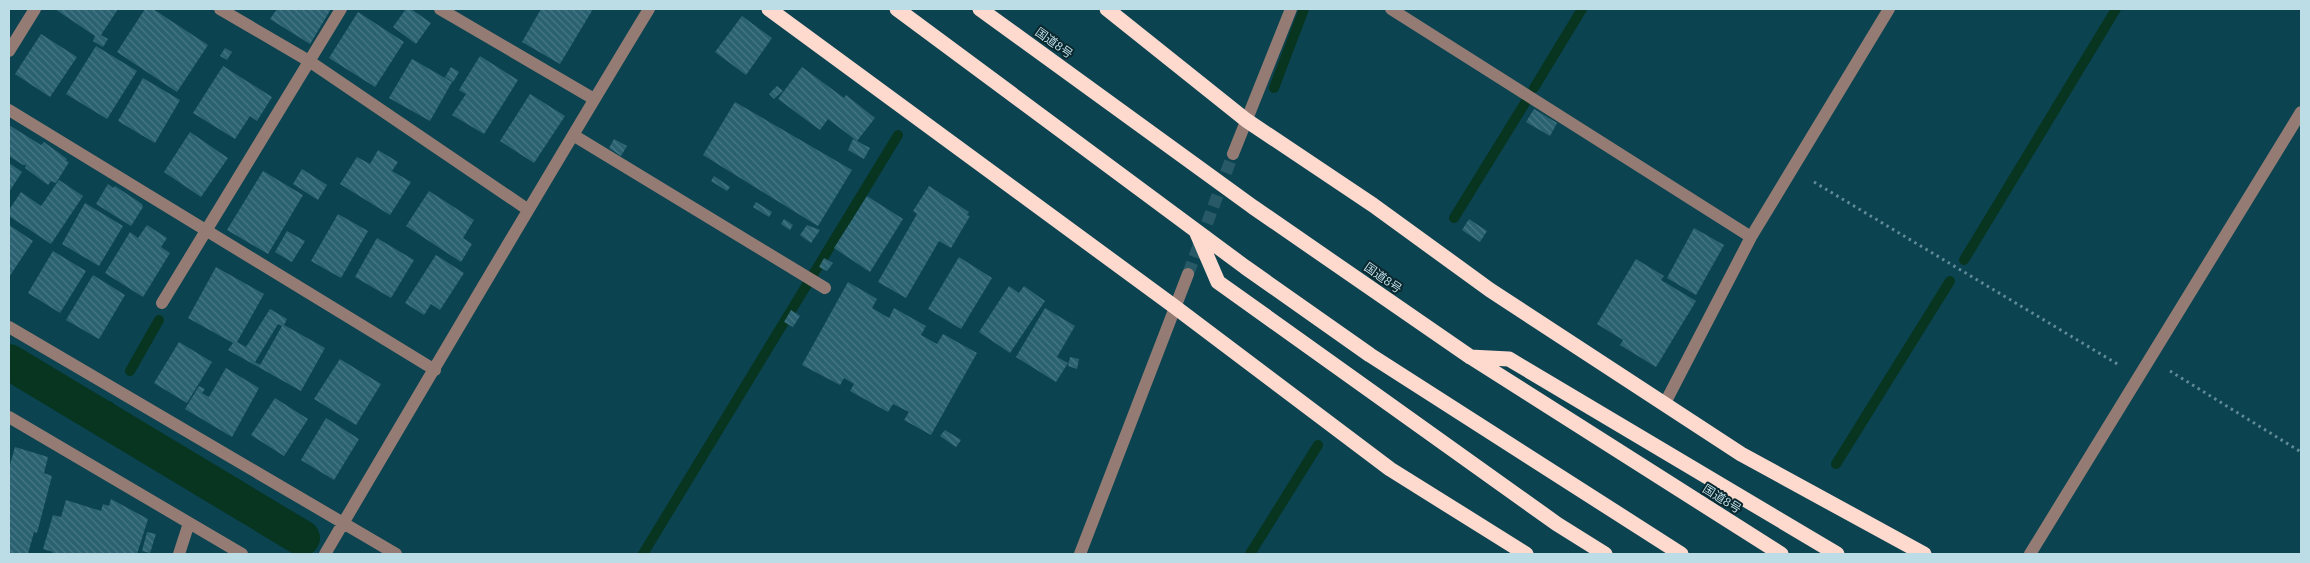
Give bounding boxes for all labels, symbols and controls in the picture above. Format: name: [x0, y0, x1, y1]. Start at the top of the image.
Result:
street label: 国道8号: [1033, 25, 1075, 61]
street label: 国道8号: [1361, 260, 1405, 296]
street label: 国道8号: [1700, 482, 1744, 516]

